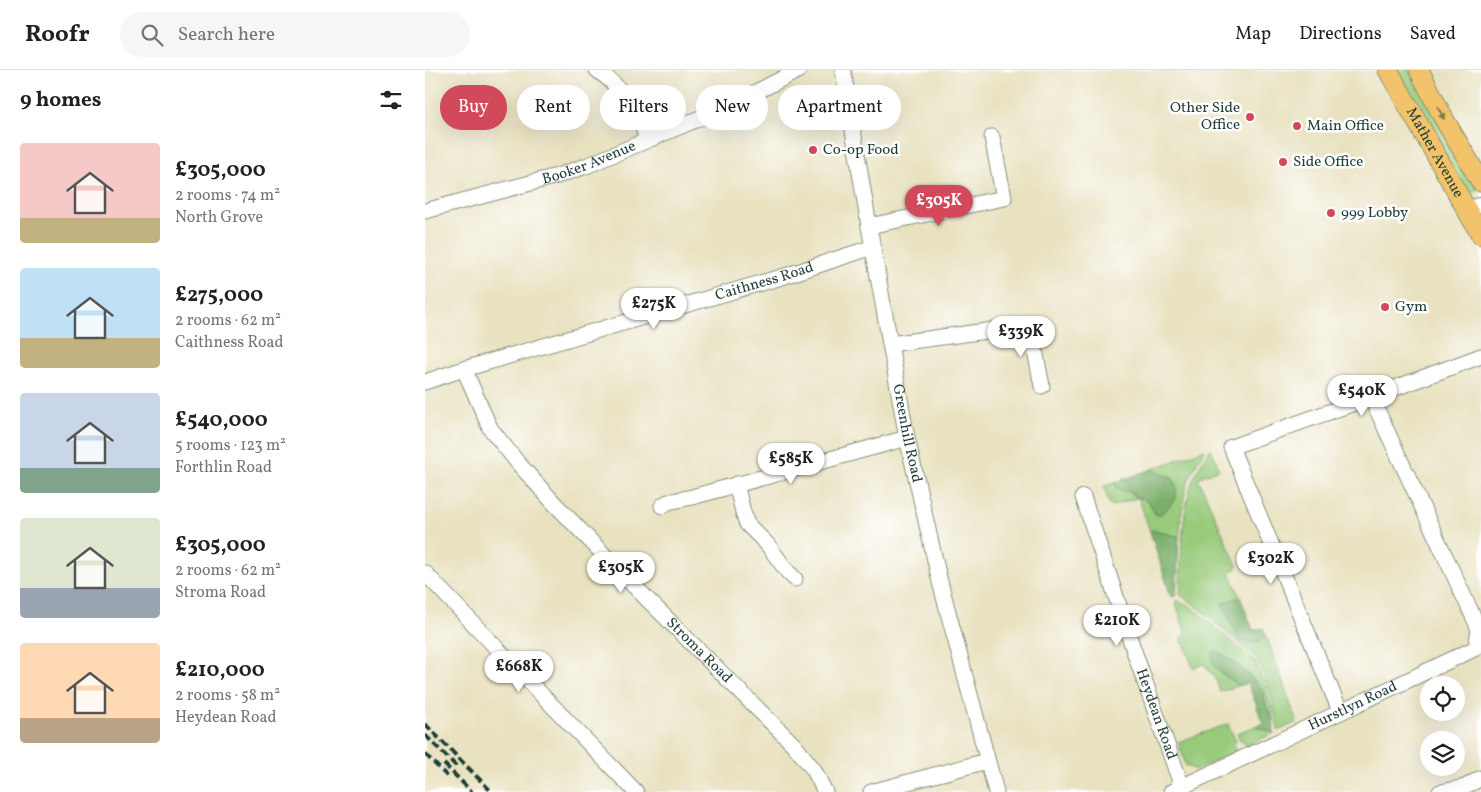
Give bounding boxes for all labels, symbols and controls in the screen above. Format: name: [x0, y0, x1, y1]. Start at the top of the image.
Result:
search box: [120, 12, 470, 57]
text: Roofr: [25, 18, 90, 52]
icon: search: [138, 21, 166, 49]
text: Search here: [178, 22, 275, 48]
text: Map: [1235, 22, 1271, 47]
text: Directions: [1299, 22, 1382, 47]
text: Saved: [1410, 22, 1456, 47]
chip: Buy: [440, 85, 507, 130]
chip: Rent: [517, 85, 590, 130]
chip: Filters: [600, 85, 686, 130]
chip: New: [696, 85, 768, 130]
chip: Apartment: [778, 85, 901, 130]
text: 9 homes: [20, 86, 101, 115]
icon: filters: [377, 86, 405, 114]
place label: Other Side Office: [1170, 98, 1240, 136]
street label: Mather Avenue: [1401, 104, 1469, 202]
one-way arrow: [1437, 106, 1445, 121]
marker: Other Side Office: [1244, 111, 1256, 123]
place label: Main Office: [1307, 116, 1384, 137]
marker: Main Office: [1291, 120, 1303, 132]
street label: Booker Avenue: [540, 136, 639, 190]
place label: Co-op Food: [823, 140, 899, 161]
marker: Co-op Food: [807, 144, 819, 156]
place label: Side Office: [1293, 152, 1363, 173]
text: £305,000: [175, 156, 266, 185]
marker: Side Office: [1277, 156, 1289, 168]
icon: home: [60, 163, 120, 223]
pin: £305K: [904, 184, 974, 227]
text: 2 rooms · 74 m²: [175, 185, 280, 207]
text: £305K: [916, 190, 962, 212]
place label: 999 Lobby: [1341, 203, 1408, 224]
text: North Grove: [175, 207, 263, 229]
marker: 999 Lobby: [1325, 207, 1337, 219]
street label: Caithness Road: [713, 257, 816, 306]
text: £275,000: [175, 281, 263, 310]
icon: home: [60, 288, 120, 348]
pin: £275K: [619, 288, 689, 330]
text: £275K: [632, 293, 676, 315]
place label: Gym: [1395, 297, 1427, 318]
marker: Gym: [1379, 301, 1391, 313]
text: 2 rooms · 62 m²: [175, 310, 281, 332]
pin: £339K: [986, 316, 1056, 358]
text: £339K: [998, 321, 1044, 343]
text: Caithness Road: [175, 332, 284, 354]
pin: £540K: [1327, 374, 1397, 417]
text: £540K: [1338, 380, 1386, 402]
street label: Greenhill Road: [887, 383, 927, 485]
text: £540,000: [175, 406, 268, 435]
icon: home: [60, 413, 120, 473]
text: 5 rooms · 123 m²: [175, 435, 286, 457]
pin: £585K: [756, 442, 826, 485]
text: £585K: [769, 448, 813, 470]
text: Forthlin Road: [175, 457, 272, 479]
text: £305,000: [175, 531, 266, 560]
icon: home: [60, 538, 120, 598]
pin: £302K: [1236, 542, 1306, 585]
text: £302K: [1248, 548, 1294, 570]
pin: £305K: [586, 552, 656, 594]
text: £305K: [598, 557, 644, 579]
text: 2 rooms · 62 m²: [175, 560, 281, 582]
text: Stroma Road: [175, 582, 266, 604]
pin: £210K: [1082, 604, 1152, 647]
text: £210K: [1094, 610, 1140, 632]
street label: Stroma Road: [661, 613, 737, 688]
pin: £668K: [484, 650, 554, 693]
text: £210,000: [175, 656, 265, 685]
text: £668K: [495, 656, 543, 678]
icon: home: [60, 663, 120, 723]
street label: Heydean Road: [1130, 666, 1182, 762]
street label: Hurstlyn Road: [1305, 676, 1401, 736]
map controls: [1420, 676, 1465, 776]
button: locate: [1420, 676, 1465, 721]
text: 2 rooms · 58 m²: [175, 685, 280, 707]
text: Heydean Road: [175, 707, 276, 729]
button: layers: [1420, 731, 1465, 776]

